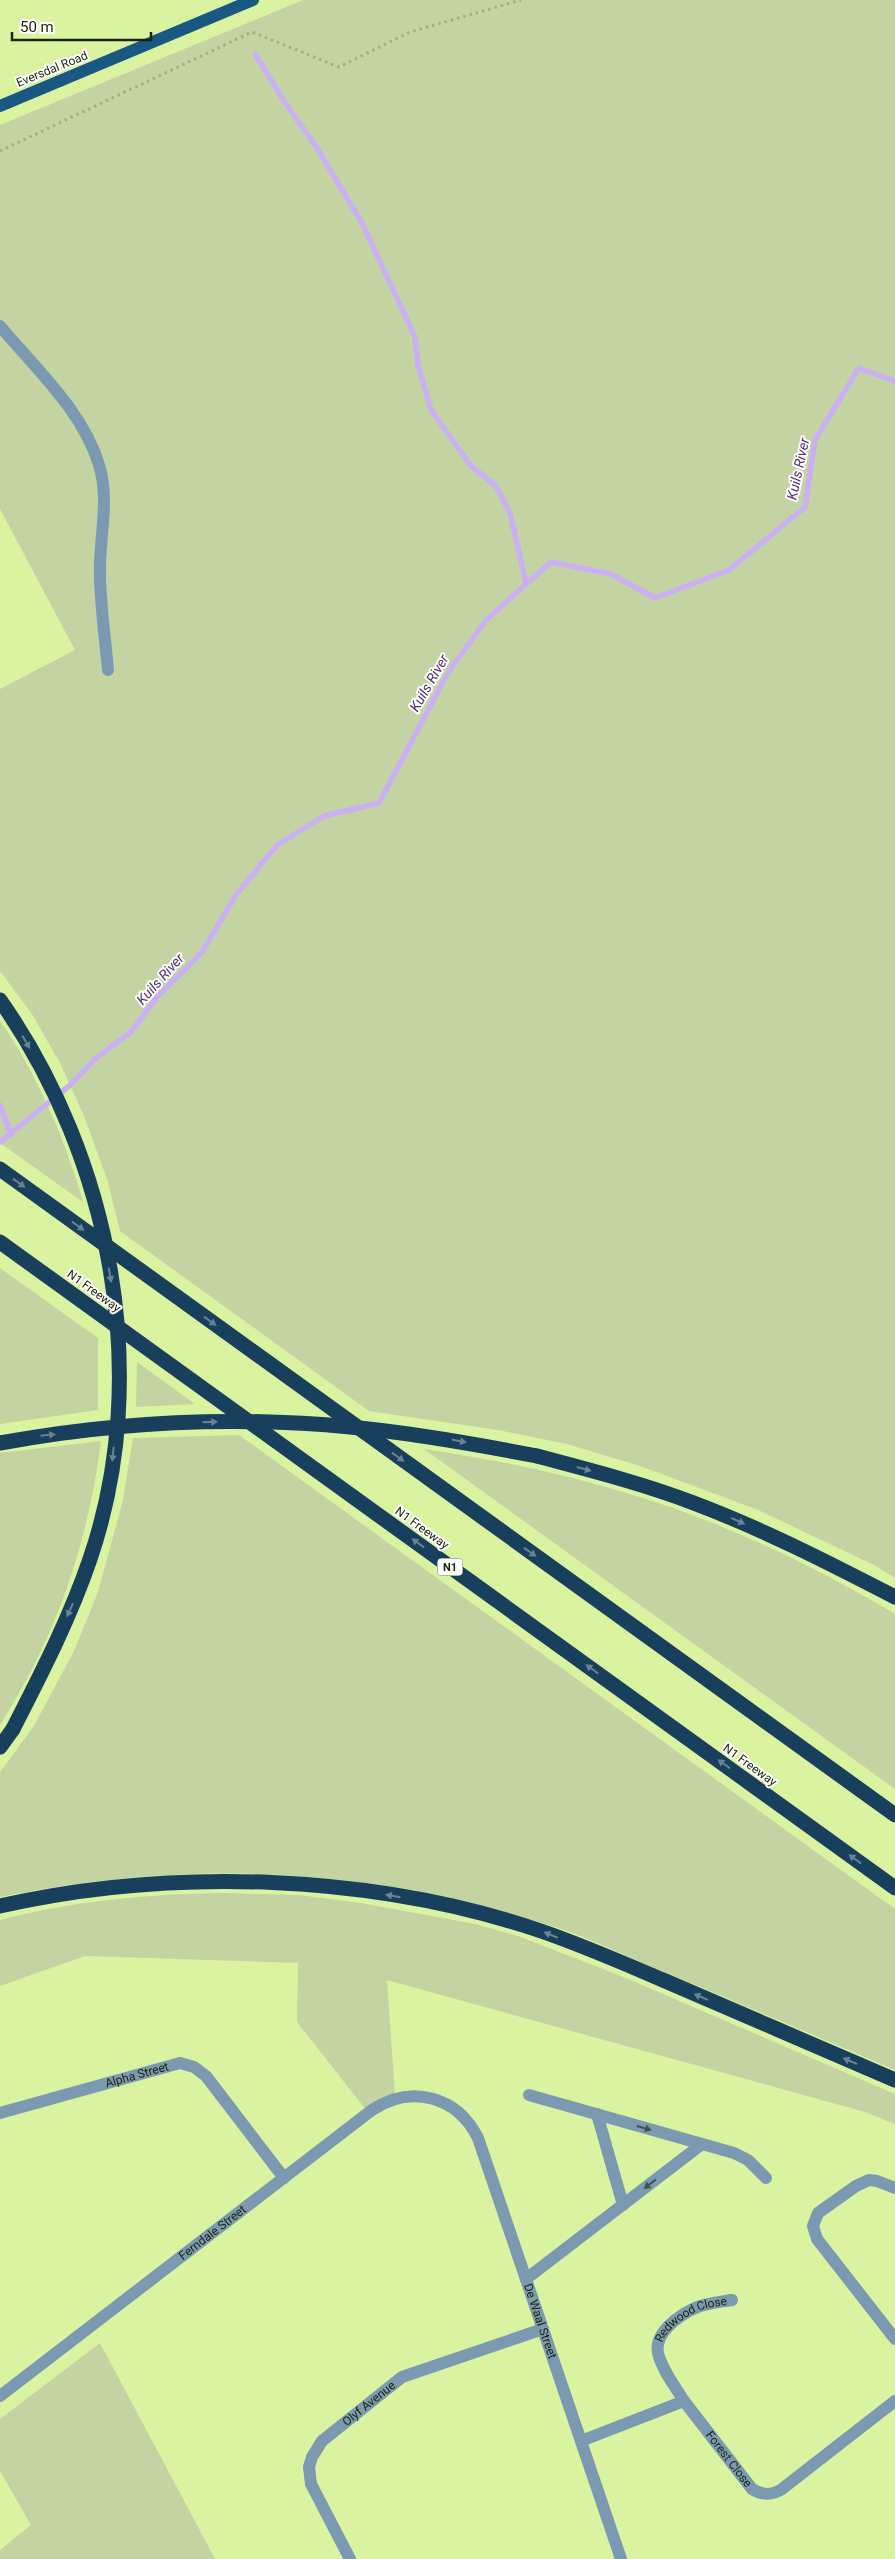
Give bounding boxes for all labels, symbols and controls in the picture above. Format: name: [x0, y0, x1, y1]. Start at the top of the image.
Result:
scale bar: [12, 10, 151, 42]
text: 50 m: [20, 18, 54, 36]
street label: Eversdal Road: [14, 48, 90, 90]
water label: Kuils River: [784, 436, 812, 501]
water label: Kuils River: [406, 651, 452, 714]
water label: Kuils River: [133, 950, 187, 1008]
one-way arrow: [21, 1035, 30, 1048]
one-way arrow: [12, 1178, 26, 1188]
one-way arrow: [71, 1221, 85, 1231]
street label: N1 Freeway: [65, 1267, 124, 1315]
one-way arrow: [107, 1268, 115, 1284]
one-way arrow: [203, 1316, 217, 1326]
one-way arrow: [202, 1418, 218, 1426]
one-way arrow: [40, 1431, 56, 1439]
one-way arrow: [451, 1438, 467, 1446]
one-way arrow: [109, 1447, 117, 1463]
one-way arrow: [391, 1452, 405, 1462]
one-way arrow: [577, 1465, 592, 1473]
street label: N1 Freeway: [393, 1504, 452, 1552]
one-way arrow: [731, 1517, 745, 1525]
one-way arrow: [411, 1539, 424, 1549]
one-way arrow: [523, 1547, 537, 1557]
road number: N1: [438, 1558, 462, 1575]
one-way arrow: [66, 1603, 74, 1617]
one-way arrow: [585, 1664, 599, 1674]
street label: N1 Freeway: [721, 1741, 780, 1789]
one-way arrow: [717, 1759, 731, 1769]
one-way arrow: [849, 1854, 862, 1864]
one-way arrow: [385, 1892, 401, 1900]
one-way arrow: [543, 1931, 558, 1939]
one-way arrow: [694, 1992, 708, 2000]
one-way arrow: [842, 2057, 857, 2065]
street label: Alpha Street: [103, 2059, 170, 2090]
one-way arrow: [636, 2124, 651, 2132]
one-way arrow: [644, 2179, 657, 2190]
street label: Ferndale Street: [176, 2202, 249, 2263]
street label: De Waal Street: [521, 2282, 559, 2361]
street label: Redwood Close: [652, 2294, 728, 2344]
street label: Olyf Avenue: [340, 2378, 398, 2429]
street label: Forest Close: [703, 2428, 755, 2490]

